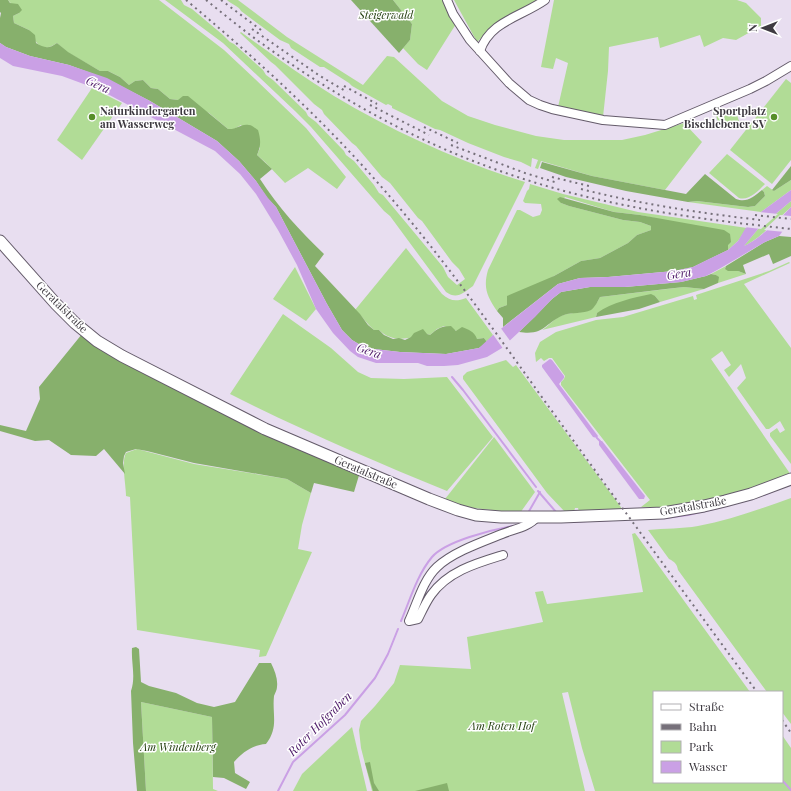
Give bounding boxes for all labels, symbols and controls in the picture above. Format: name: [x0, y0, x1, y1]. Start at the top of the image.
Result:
park label: Steigerwald: [358, 7, 414, 22]
north arrow: [743, 8, 783, 48]
text: N: [745, 24, 760, 32]
water label: Gera: [84, 72, 113, 96]
place label: Naturkindergarten am Wasserweg: [100, 103, 196, 131]
place label: Sportplatz Bischlebener SV: [684, 103, 767, 131]
marker: Naturkindergarten am Wasserweg: [87, 112, 97, 122]
marker: Sportplatz Bischlebener SV: [769, 112, 779, 122]
water label: Gera: [665, 263, 692, 283]
street label: Geratalstraße: [33, 278, 92, 336]
water label: Gera: [355, 338, 384, 362]
street label: Geratalstraße: [332, 451, 401, 492]
street label: Geratalstraße: [658, 492, 728, 519]
water label: Roter Hofgraben: [283, 688, 355, 759]
legend: [653, 691, 783, 783]
text: Straße: [689, 698, 724, 714]
park label: Am Roten Hof: [468, 718, 537, 733]
text: Bahn: [689, 718, 717, 734]
text: Park: [689, 738, 714, 754]
park label: Am Windenberg: [139, 739, 217, 754]
text: Wasser: [688, 758, 728, 774]

